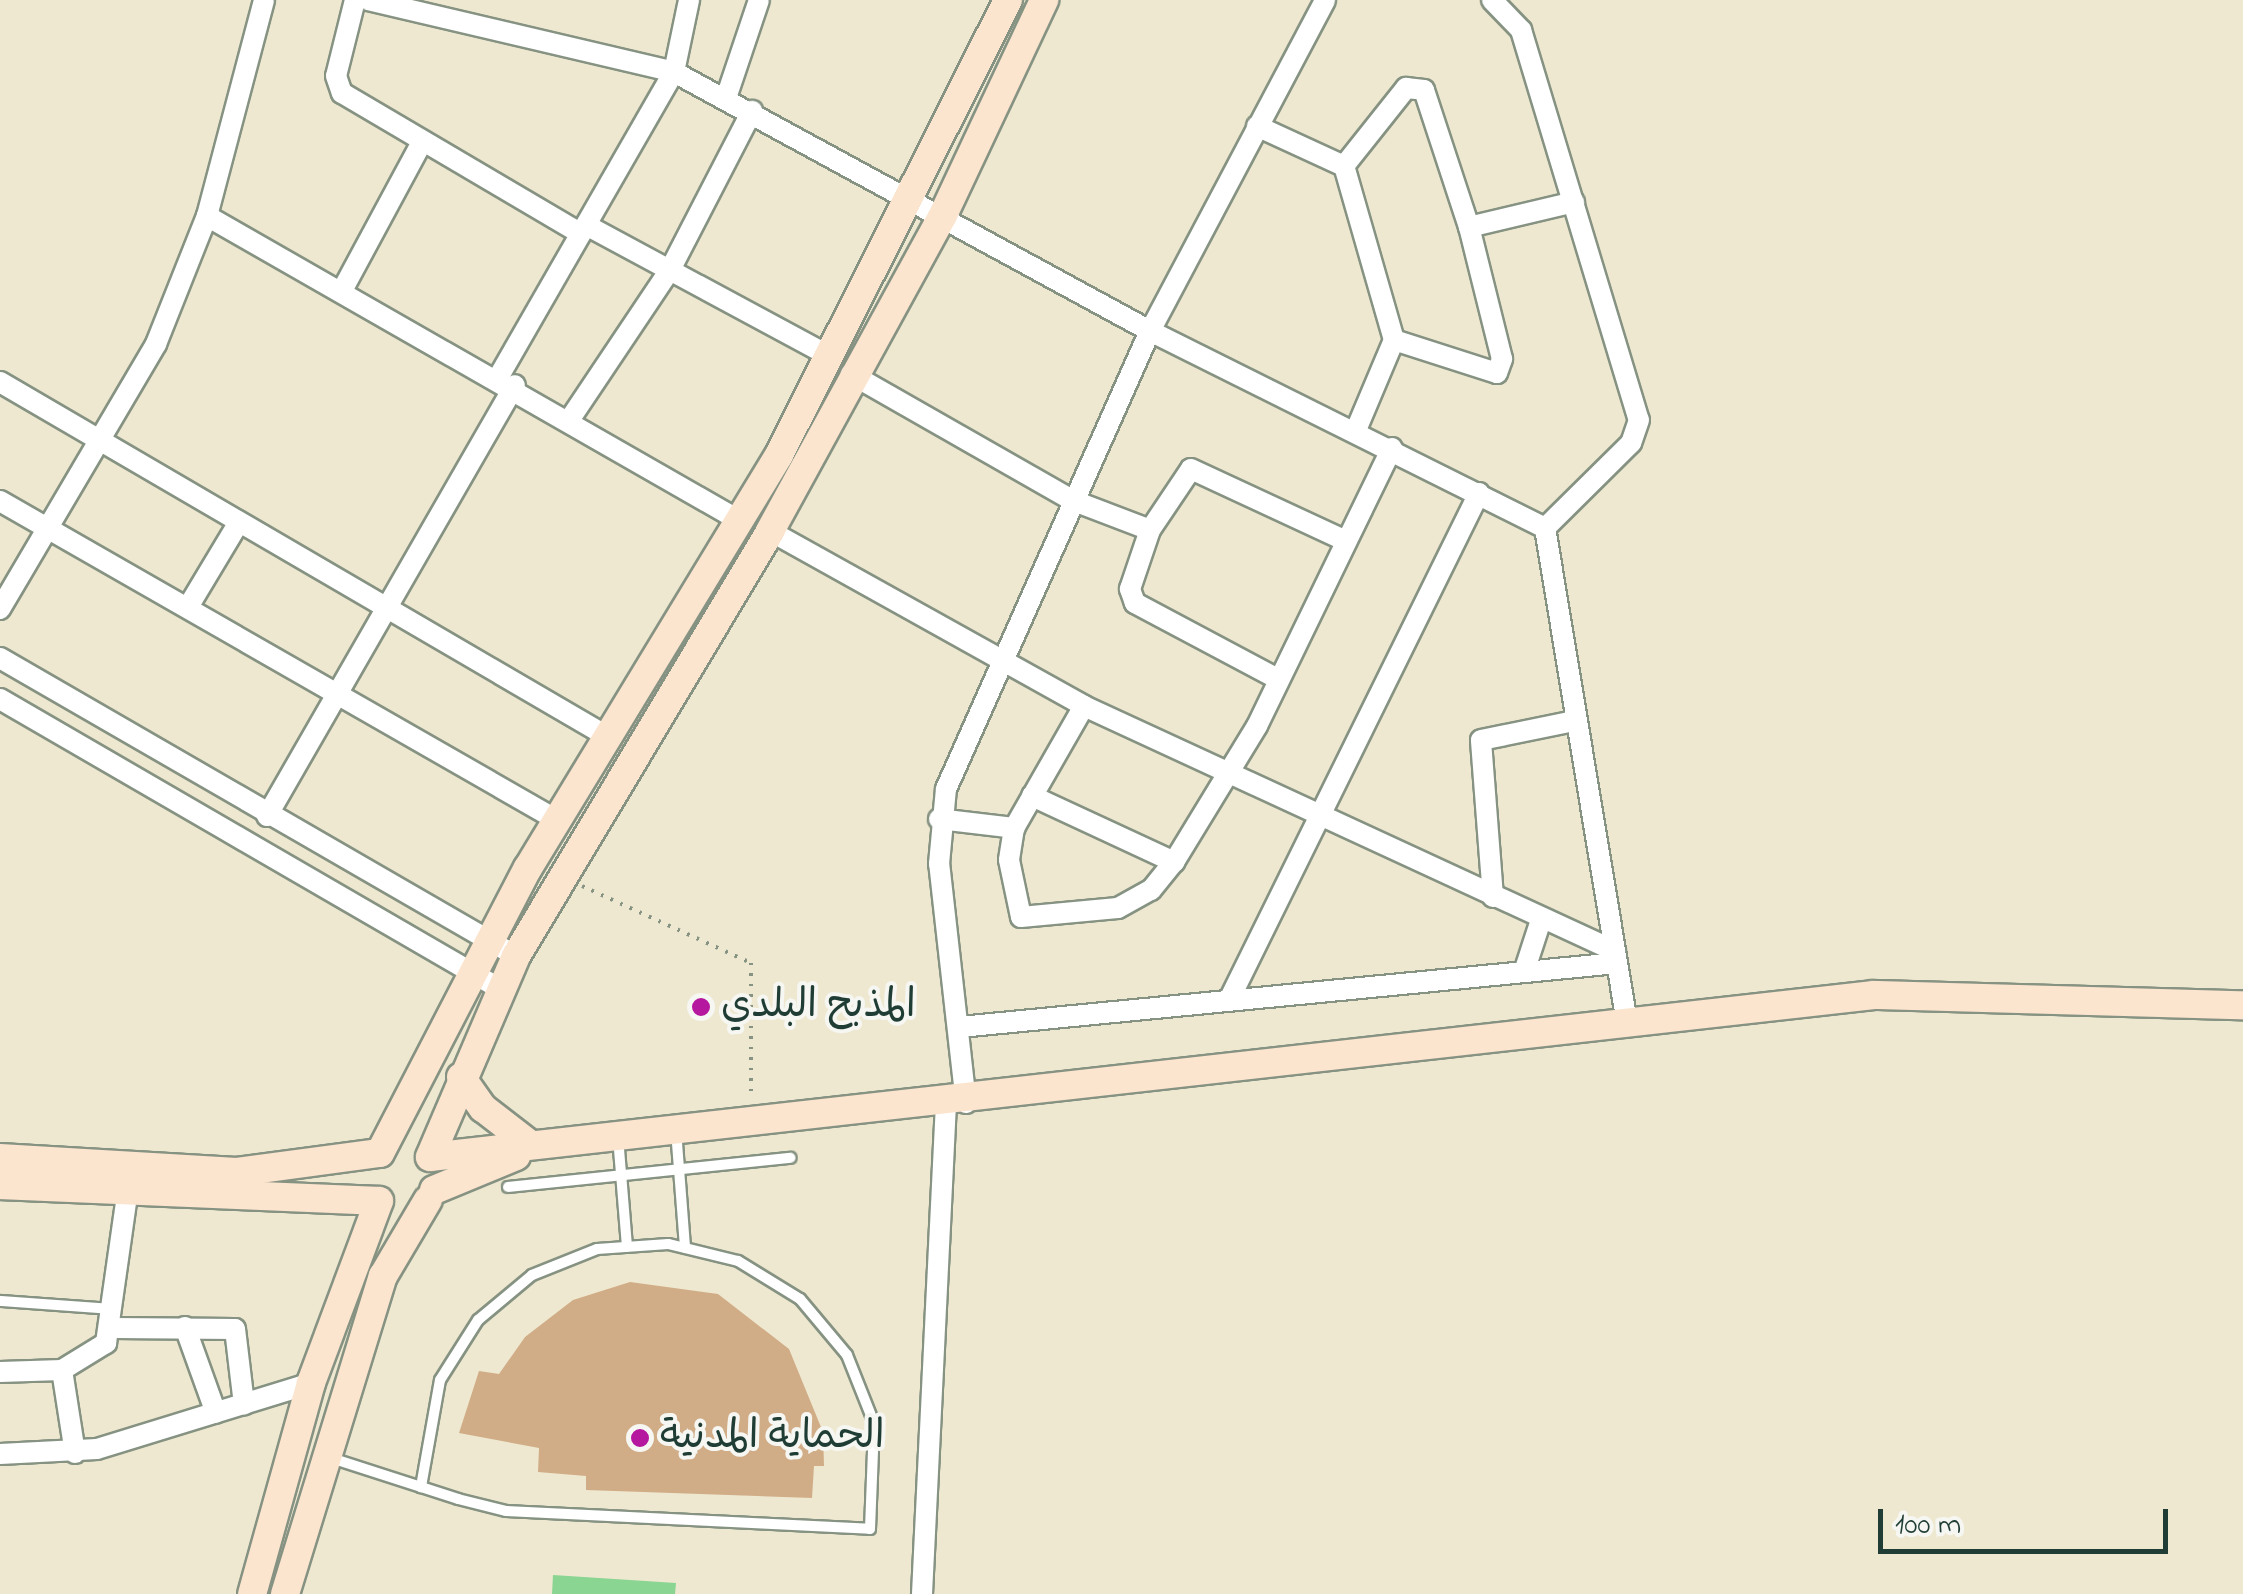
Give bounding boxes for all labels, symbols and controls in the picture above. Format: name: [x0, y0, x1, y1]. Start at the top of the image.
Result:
place label: المذبح البلدي: [721, 983, 916, 1031]
marker: المذبح البلدي: [690, 996, 712, 1018]
place label: الحماية المدنية: [660, 1414, 885, 1462]
marker: الحماية المدنية: [629, 1427, 651, 1449]
scale bar: [1883, 1489, 2173, 1551]
text: 100 m: [1895, 1504, 1961, 1548]

